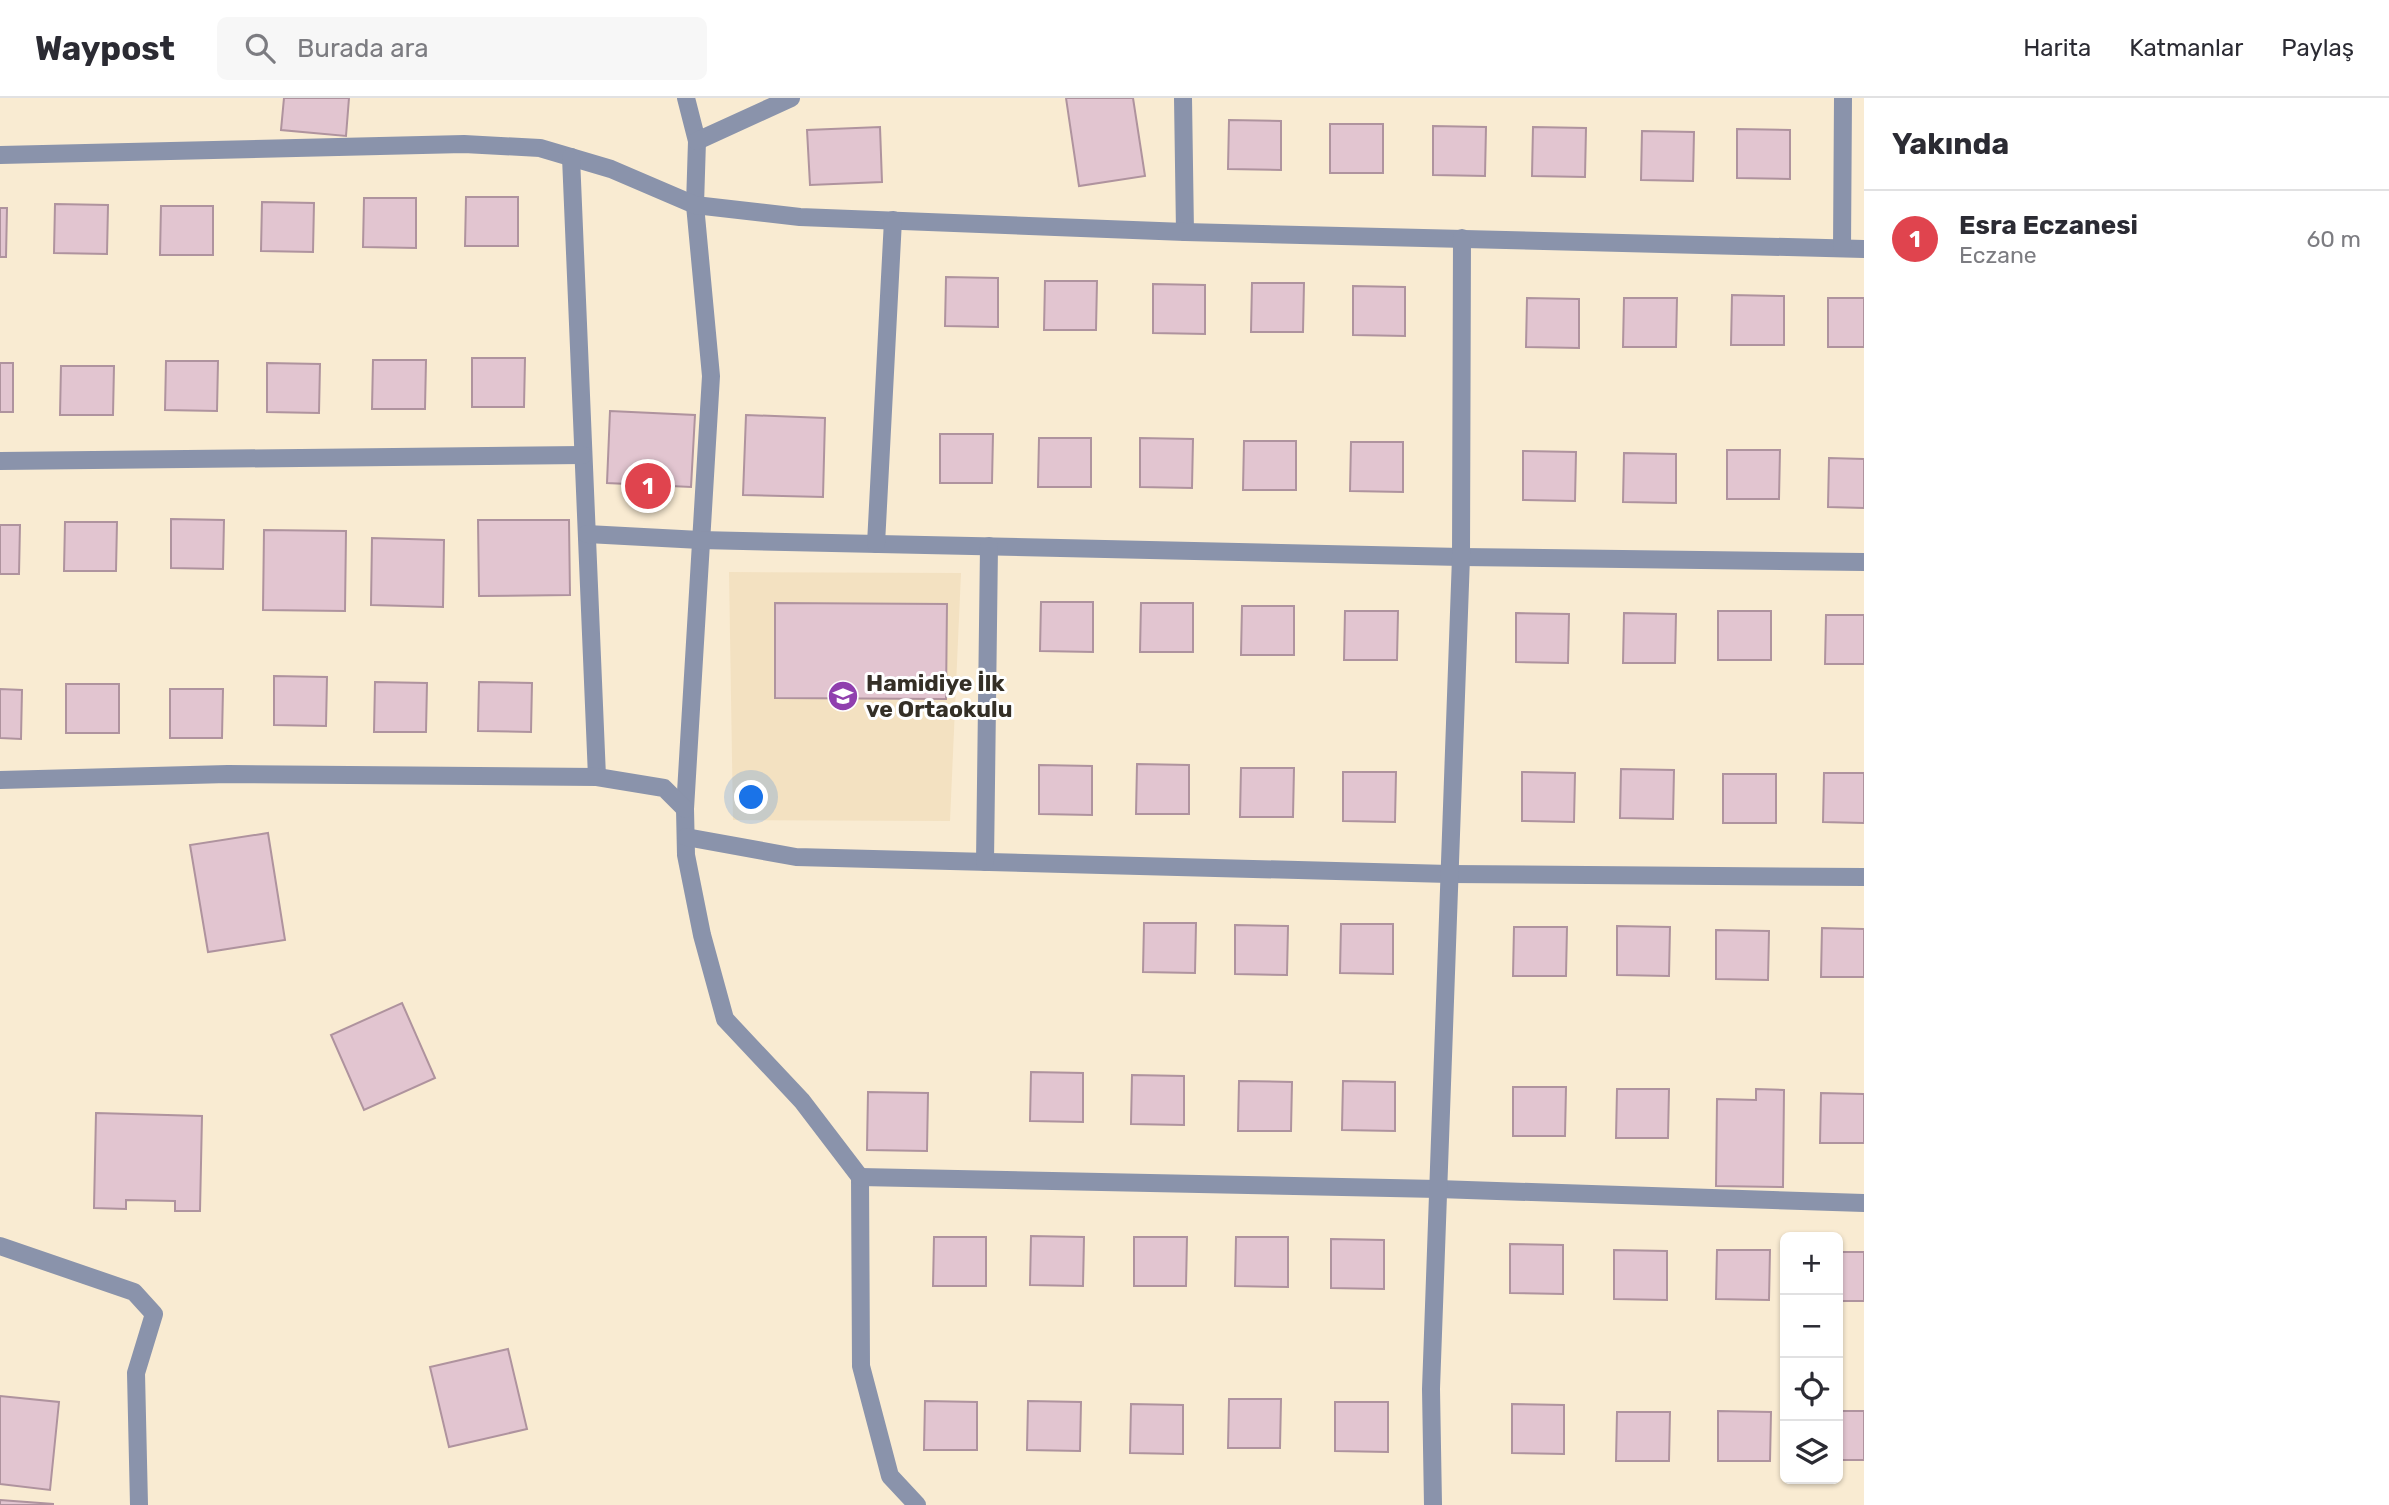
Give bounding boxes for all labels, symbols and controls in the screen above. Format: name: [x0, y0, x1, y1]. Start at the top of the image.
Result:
search box: [217, 17, 707, 80]
text: Waypost: [35, 29, 175, 68]
icon: search: [241, 29, 279, 67]
text: Burada ara: [297, 33, 429, 64]
text: Harita: [2023, 34, 2091, 62]
text: Katmanlar: [2129, 34, 2243, 62]
text: Paylaş: [2281, 34, 2354, 62]
text: Yakında: [1892, 126, 2009, 162]
text: Esra Eczanesi: [1959, 210, 2138, 241]
text: 1: [1909, 225, 1921, 253]
text: 60 m: [2306, 225, 2361, 253]
text: Eczane: [1959, 241, 2037, 269]
pin: 1: [625, 460, 671, 512]
place label: Hamidiye İlk ve Ortaokulu: [866, 669, 1012, 723]
school or university icon: Hamidiye İlk ve Ortaokulu: [826, 679, 860, 713]
your location: [734, 780, 768, 814]
map controls: [1780, 1232, 1843, 1484]
button: +: [1780, 1232, 1843, 1295]
button: −: [1780, 1295, 1843, 1358]
button: locate: [1780, 1358, 1843, 1421]
button: layers: [1780, 1421, 1843, 1484]

